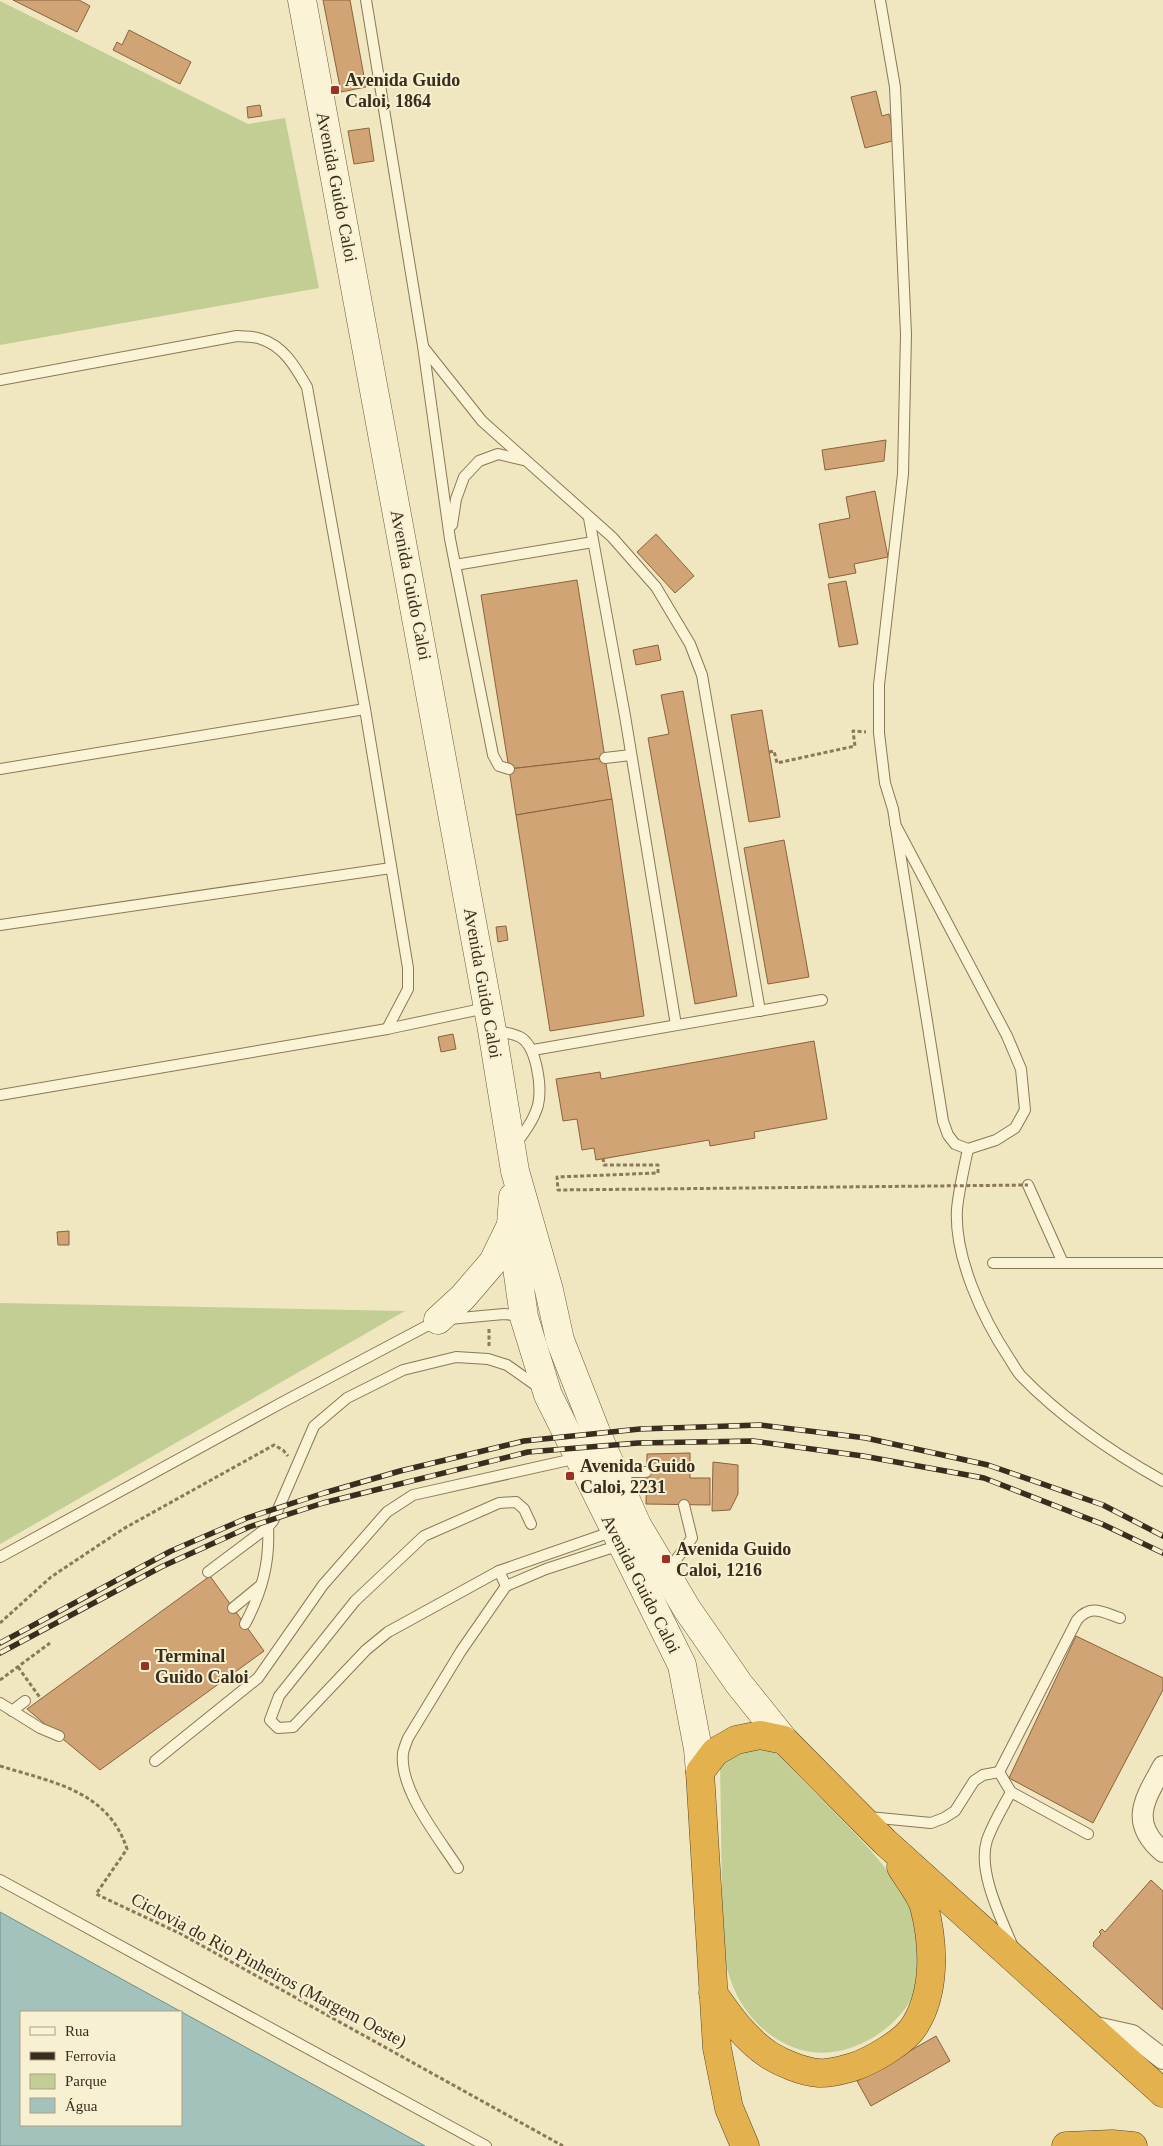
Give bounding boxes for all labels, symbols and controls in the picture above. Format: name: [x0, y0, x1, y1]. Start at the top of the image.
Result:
place label: Avenida Guido Caloi, 1864: [345, 70, 460, 111]
marker: Avenida Guido Caloi, 1864: [329, 84, 341, 96]
street label: Avenida Guido Caloi: [313, 110, 361, 264]
street label: Avenida Guido Caloi: [387, 508, 435, 662]
street label: Avenida Guido Caloi: [460, 906, 506, 1060]
place label: Avenida Guido Caloi, 2231: [580, 1456, 695, 1497]
marker: Avenida Guido Caloi, 2231: [564, 1470, 576, 1482]
street label: Avenida Guido Caloi: [597, 1511, 685, 1657]
place label: Avenida Guido Caloi, 1216: [676, 1539, 791, 1580]
marker: Avenida Guido Caloi, 1216: [660, 1553, 672, 1565]
place label: Terminal Guido Caloi: [155, 1646, 249, 1687]
marker: Terminal Guido Caloi: [139, 1660, 151, 1672]
street label: Ciclovia do Rio Pinheiros (Margem Oeste): [127, 1889, 410, 2052]
legend: [20, 2011, 182, 2126]
text: Rua: [65, 2023, 90, 2039]
text: Ferrovia: [65, 2048, 116, 2064]
text: Parque: [65, 2073, 107, 2089]
text: Água: [65, 2098, 98, 2114]

